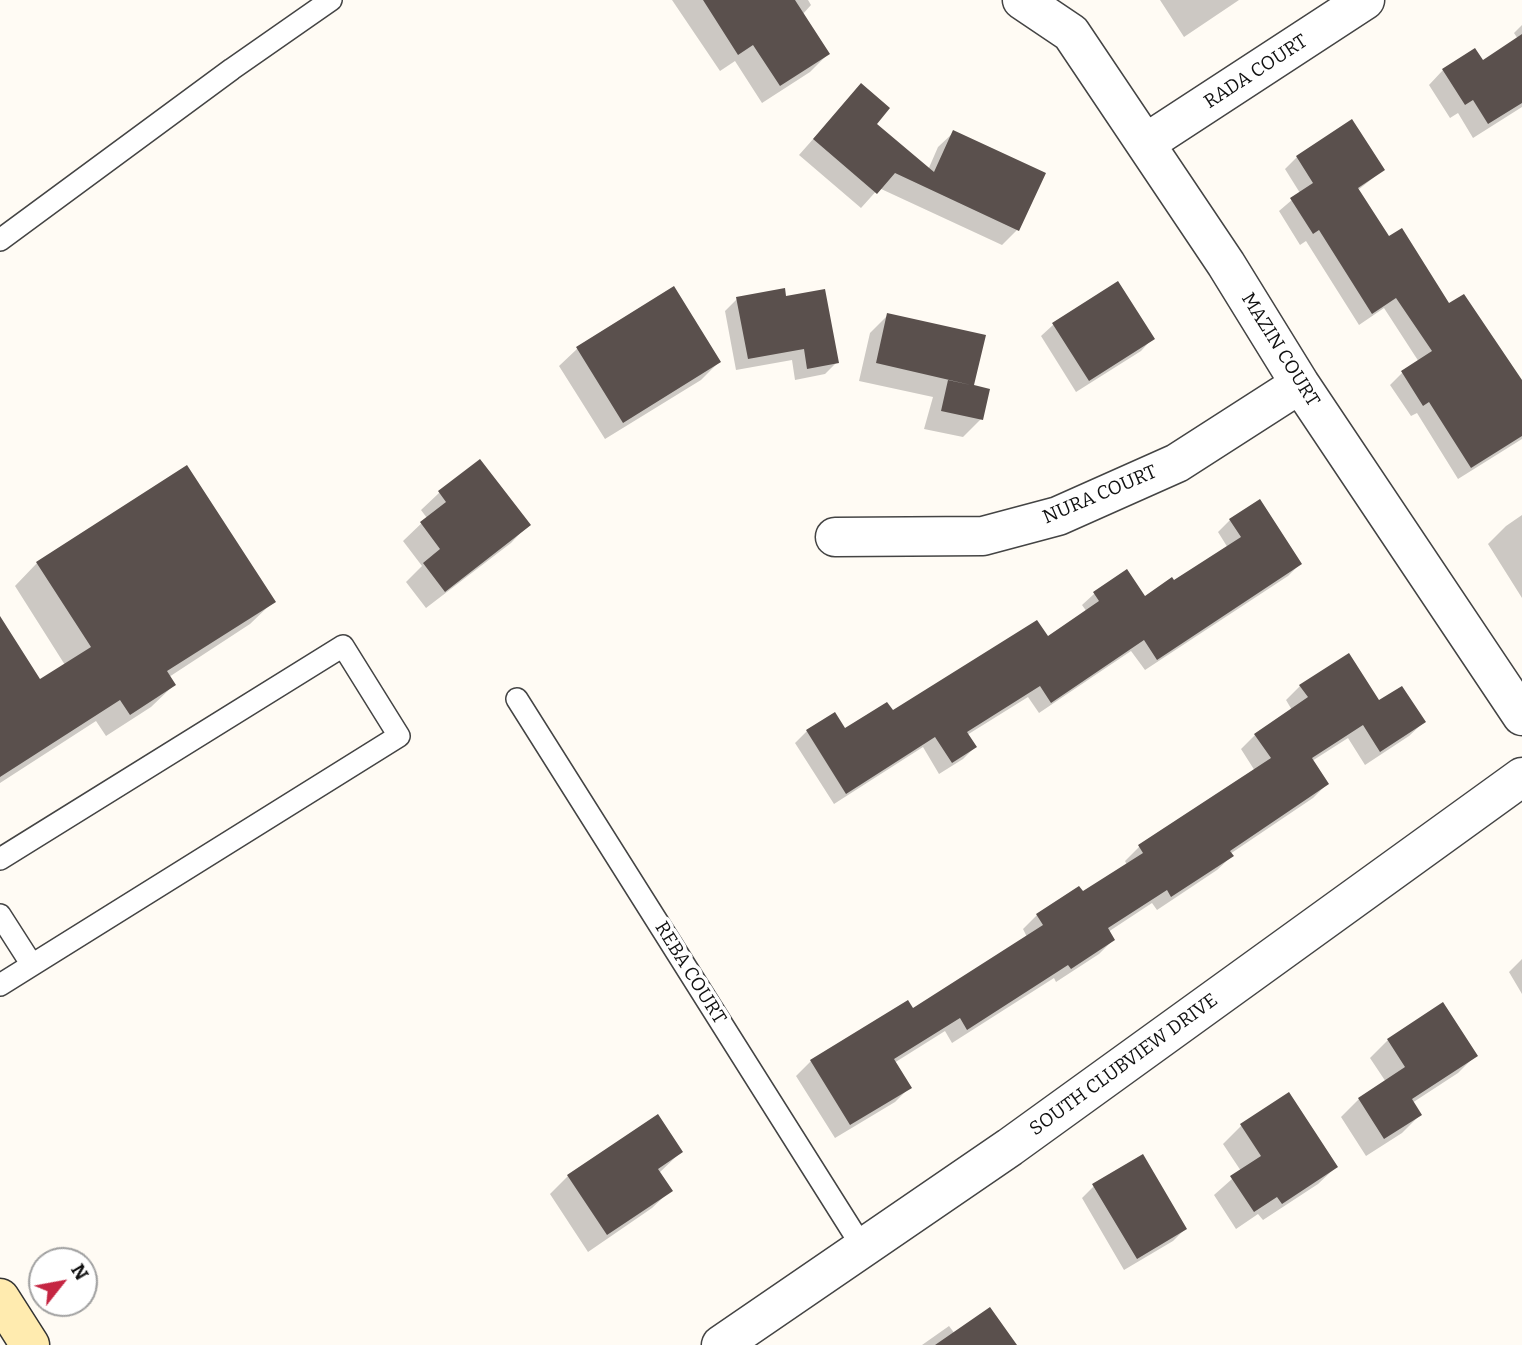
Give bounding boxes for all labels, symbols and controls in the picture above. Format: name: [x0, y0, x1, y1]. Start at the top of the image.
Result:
street label: RADA COURT: [1200, 30, 1312, 114]
street label: MAZIN COURT: [1236, 289, 1324, 411]
street label: NURA COURT: [1040, 461, 1160, 529]
street label: REBA COURT: [650, 918, 730, 1028]
street label: SOUTH CLUBVIEW DRIVE: [1026, 989, 1222, 1141]
north arrow: [28, 1247, 98, 1317]
text: N: [66, 1260, 93, 1284]

